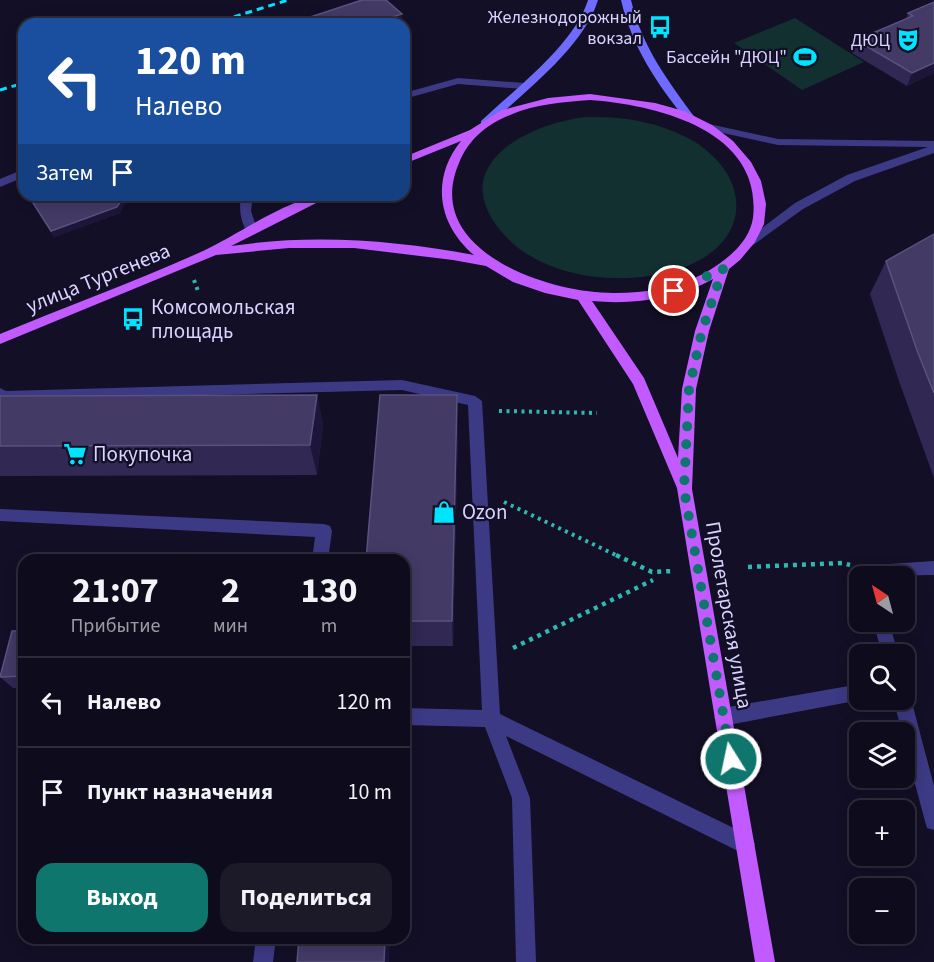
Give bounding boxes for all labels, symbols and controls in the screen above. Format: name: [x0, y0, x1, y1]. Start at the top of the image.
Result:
place label: Железнодорожный вокзал: [488, 5, 642, 51]
bus stop icon: Железнодорожный вокзал: [647, 14, 673, 40]
theatre icon: ДЮЦ: [895, 27, 921, 53]
place label: ДЮЦ: [851, 28, 890, 53]
text: 120 m: [135, 31, 246, 91]
icon: left: [36, 42, 114, 120]
sports icon: Бассейн "ДЮЦ": [792, 44, 818, 70]
place label: Бассейн "ДЮЦ": [666, 45, 787, 70]
text: Налево: [135, 87, 222, 126]
icon: arrive: [106, 156, 139, 189]
text: Затем: [36, 157, 94, 189]
street label: улица Тургенева: [21, 235, 175, 321]
pin: [648, 265, 699, 316]
icon: arrive: [657, 274, 690, 307]
place label: Комсомольская площадь: [151, 292, 296, 346]
bus stop icon: Комсомольская площадь: [120, 306, 146, 332]
place label: Покупочка: [93, 439, 192, 469]
supermarket icon: Покупочка: [62, 441, 88, 467]
place label: Ozon: [462, 497, 507, 527]
shop icon: Ozon: [431, 499, 457, 525]
street label: Пролетарская улица: [698, 519, 760, 711]
text: 21:07: [72, 565, 159, 616]
text: 2: [221, 565, 240, 616]
text: 130: [301, 565, 358, 616]
north arrow: [849, 566, 915, 632]
map controls: [849, 566, 915, 944]
text: Прибытие: [70, 612, 161, 640]
text: мин: [213, 612, 248, 640]
text: m: [321, 612, 337, 640]
button: search: [849, 644, 915, 710]
icon: left: [36, 686, 69, 719]
text: Налево: [87, 686, 161, 718]
text: 120 m: [337, 686, 392, 718]
button: layers: [849, 722, 915, 788]
position arrow: [699, 727, 763, 791]
icon: arrive: [36, 776, 69, 809]
text: Пункт назначения: [87, 776, 273, 808]
text: 10 m: [347, 776, 392, 808]
button: +: [849, 800, 915, 866]
button: Выход: [36, 863, 208, 932]
button: Поделиться: [220, 863, 392, 932]
button: −: [849, 878, 915, 944]

